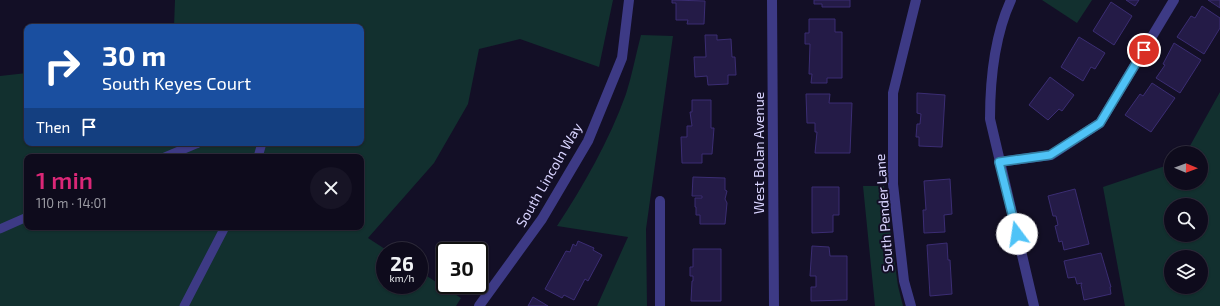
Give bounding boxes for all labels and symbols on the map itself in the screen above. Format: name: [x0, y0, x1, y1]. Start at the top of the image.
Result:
pin: [1127, 33, 1161, 67]
street label: West Bolan Avenue: [750, 92, 767, 214]
street label: South Lincoln Way: [512, 119, 586, 230]
north arrow: [1164, 146, 1208, 190]
street label: South Pender Lane: [871, 153, 896, 273]
position arrow: [996, 213, 1038, 255]
speed limit sign: 30: [436, 242, 488, 294]

